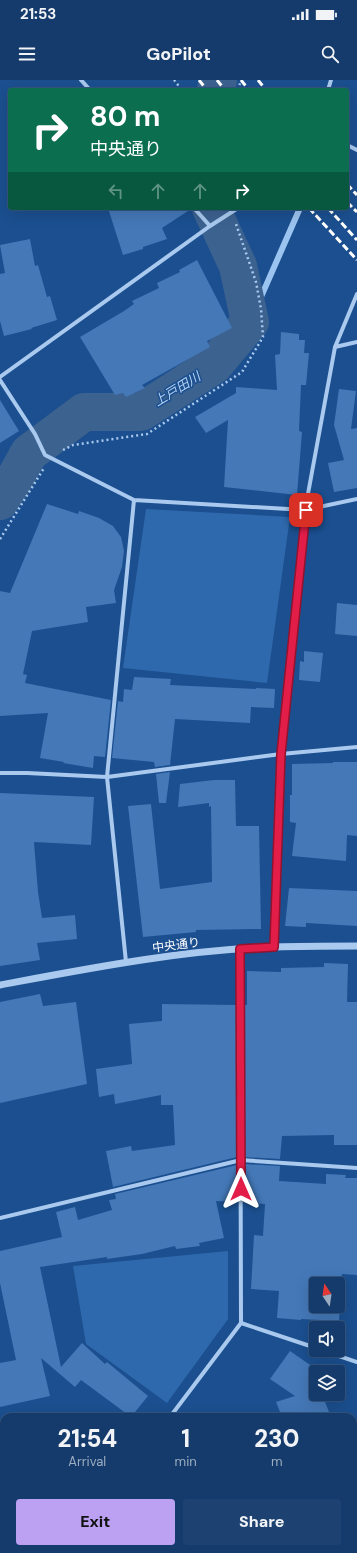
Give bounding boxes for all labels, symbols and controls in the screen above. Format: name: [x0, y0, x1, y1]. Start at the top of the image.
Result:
text: 21:53: [20, 4, 56, 24]
text: GoPilot: [146, 42, 211, 66]
icon: menu: [16, 43, 38, 65]
icon: search: [319, 43, 341, 65]
text: 80 m: [90, 98, 160, 135]
icon: right: [24, 104, 76, 156]
text: 中央通り: [90, 137, 162, 161]
icon: left: [105, 180, 127, 202]
icon: ahead: [147, 180, 169, 202]
icon: ahead: [189, 180, 211, 202]
icon: right: [231, 180, 253, 202]
water label: 上戸田川: [150, 367, 205, 410]
pin: [289, 493, 323, 527]
icon: arrive: [295, 499, 317, 521]
street label: 中央通り: [151, 934, 201, 956]
position arrow: [220, 1168, 262, 1210]
north arrow: [309, 1277, 345, 1313]
map controls: [309, 1277, 345, 1401]
button: sound: [309, 1321, 345, 1357]
button: layers: [309, 1365, 345, 1401]
text: 21:54: [57, 1423, 117, 1454]
text: 1: [181, 1423, 190, 1454]
text: 230: [254, 1423, 300, 1454]
text: Arrival: [68, 1453, 106, 1470]
text: min: [175, 1453, 197, 1470]
text: m: [271, 1453, 283, 1470]
button: Exit: [16, 1499, 175, 1545]
button: Share: [183, 1499, 341, 1545]

